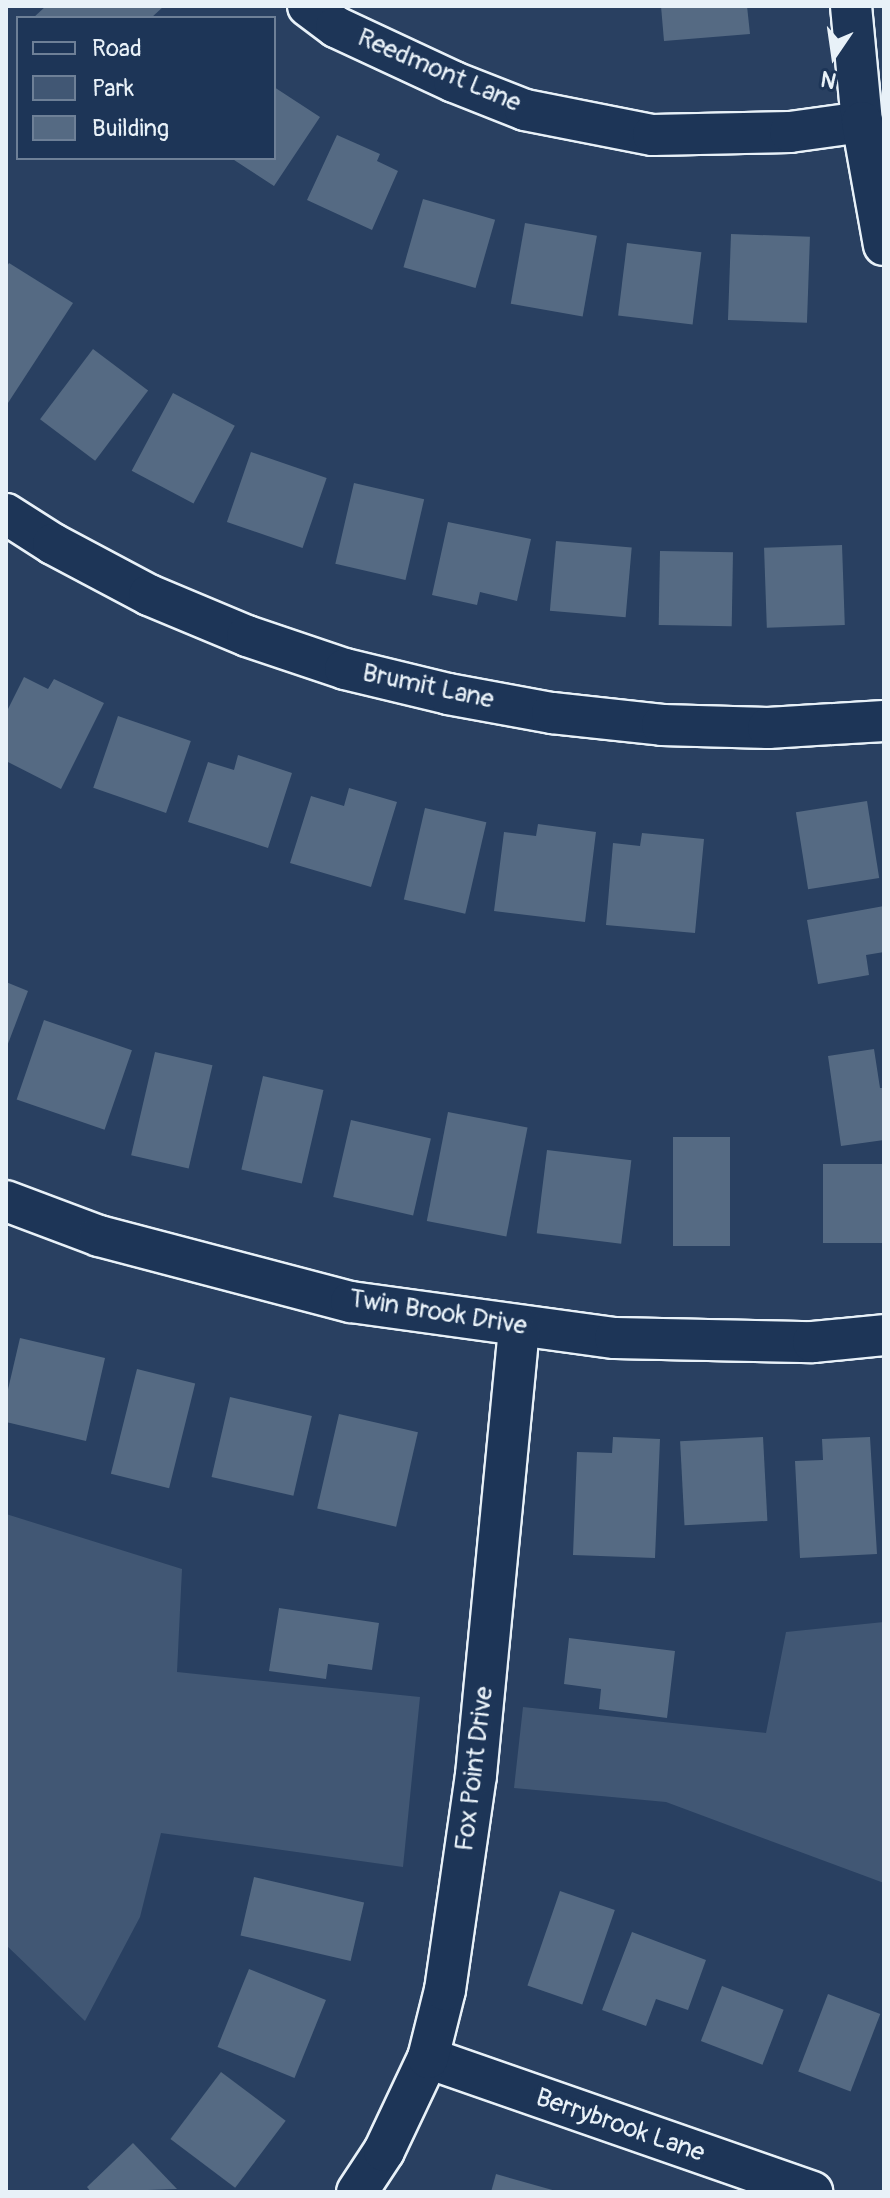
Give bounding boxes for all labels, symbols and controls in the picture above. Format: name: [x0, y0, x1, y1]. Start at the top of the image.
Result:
legend: [16, 16, 276, 160]
north arrow: [794, 16, 874, 96]
street label: Reedmont Lane: [353, 23, 525, 119]
text: Road: [92, 34, 142, 63]
text: N: [818, 64, 839, 95]
text: Park: [92, 74, 134, 103]
text: Building: [92, 114, 169, 143]
street label: Brumit Lane: [359, 658, 497, 716]
street label: Twin Brook Drive: [347, 1284, 529, 1342]
street label: Fox Point Drive: [449, 1685, 501, 1853]
street label: Berrybrook Lane: [531, 2082, 709, 2170]

